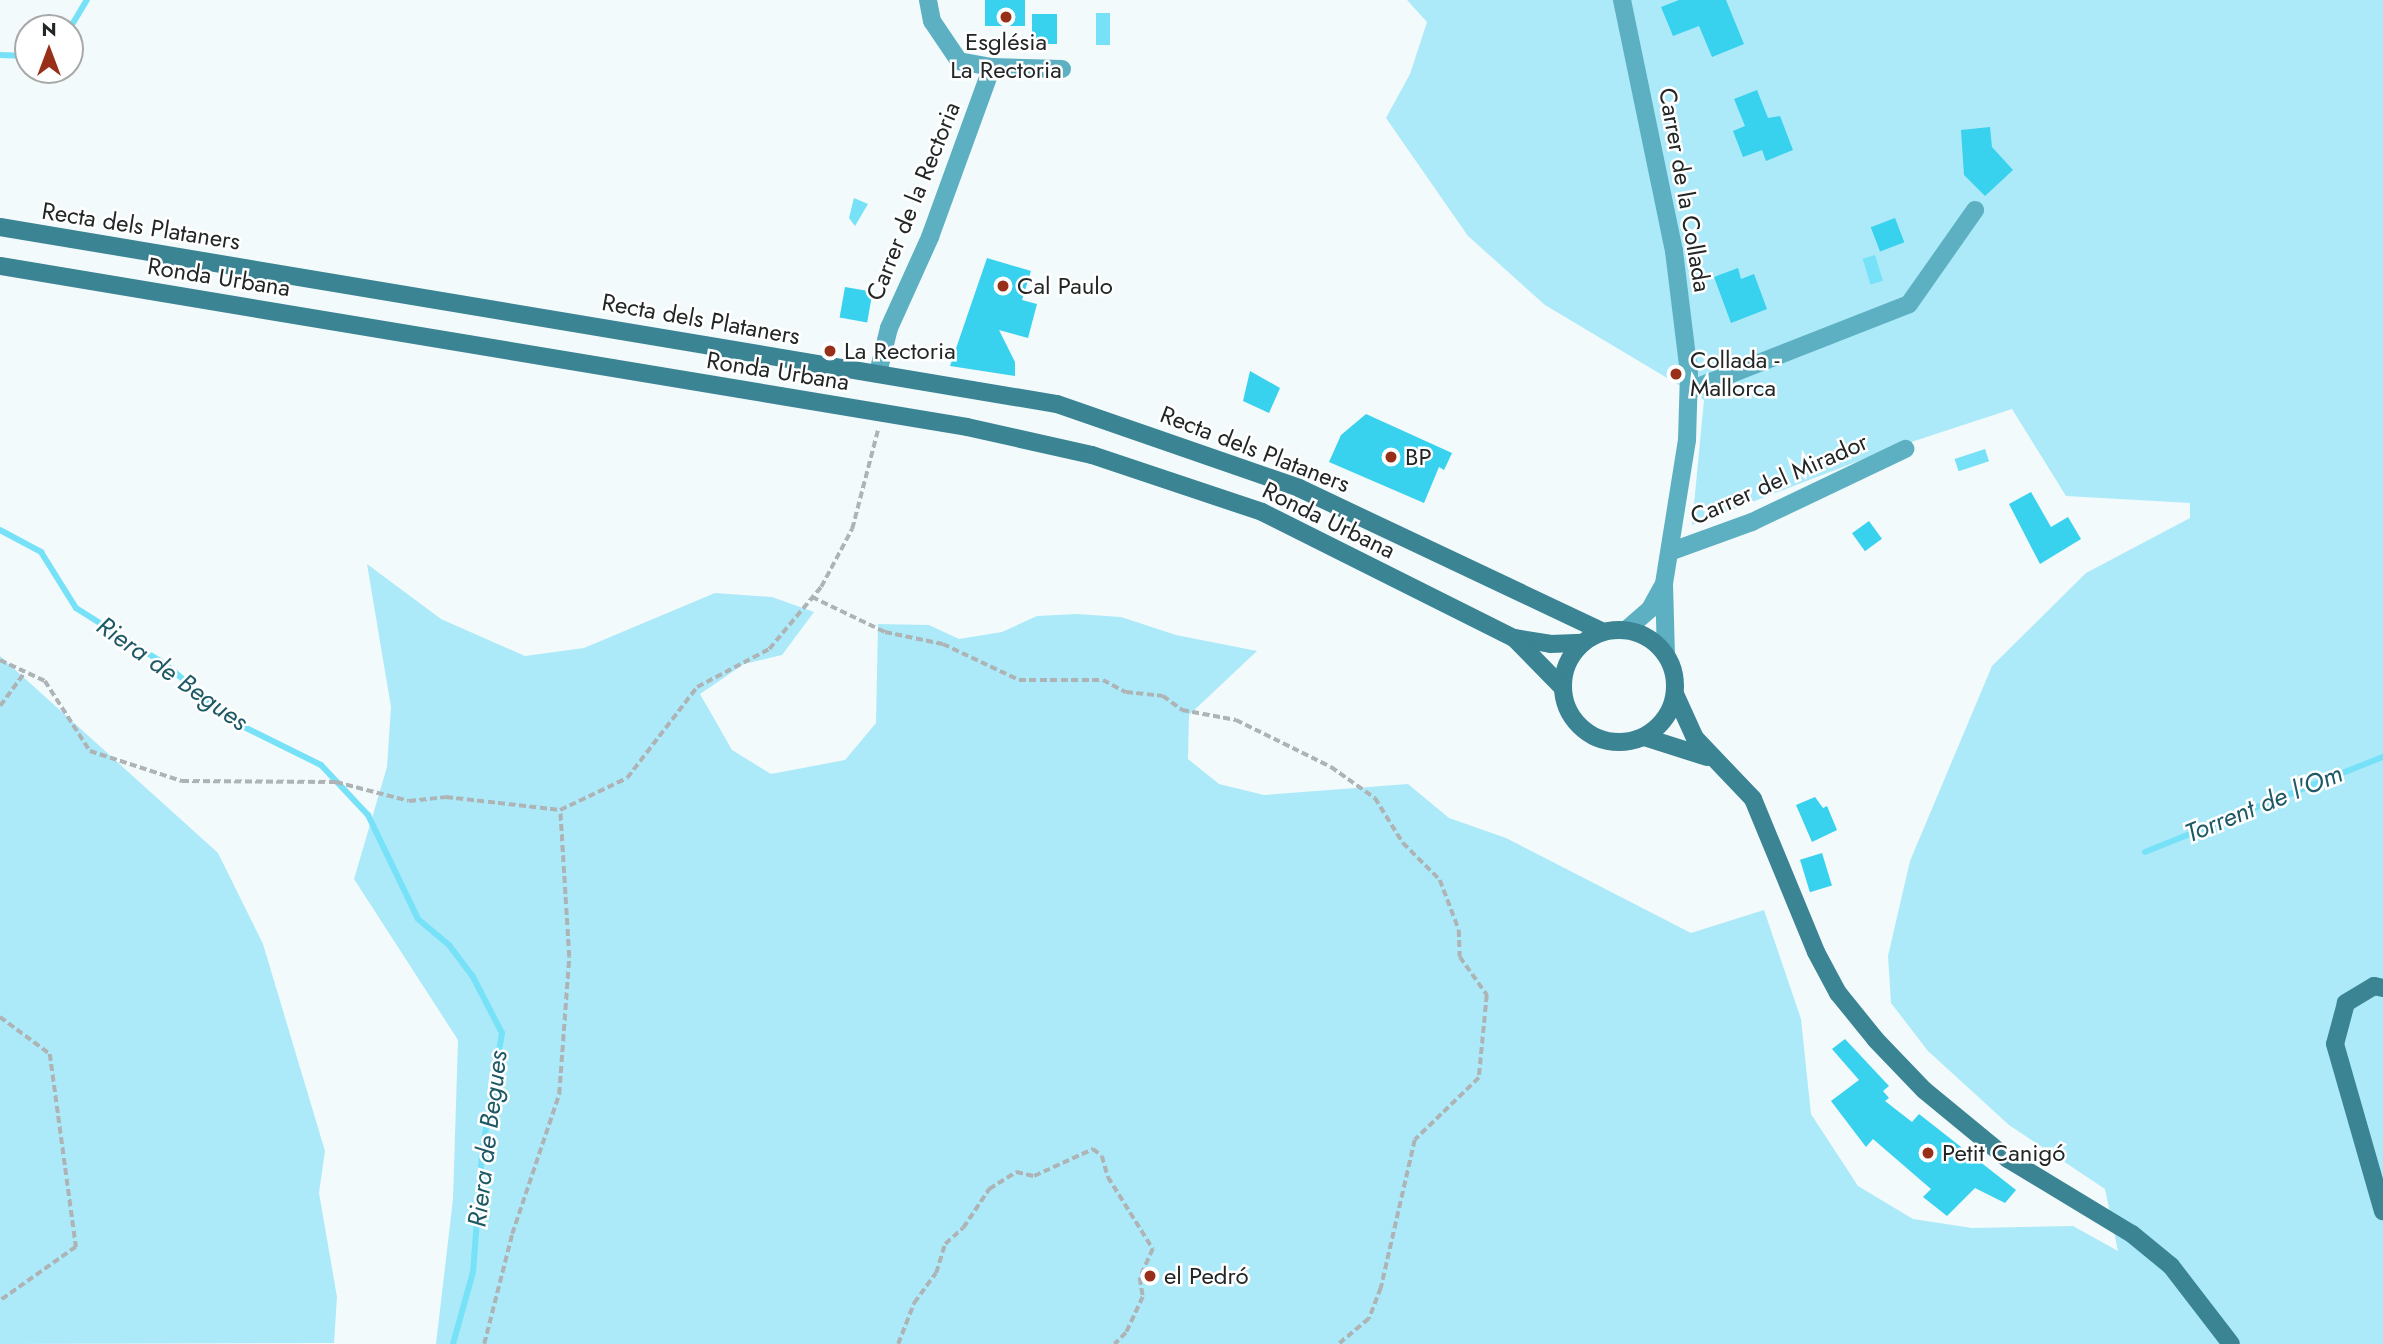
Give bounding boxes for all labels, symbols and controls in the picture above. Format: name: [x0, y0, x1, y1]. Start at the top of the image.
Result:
marker: Església La Rectoria: [998, 9, 1014, 25]
north arrow: [14, 14, 84, 84]
text: N: [41, 16, 57, 43]
place label: Església La Rectoria: [950, 28, 1062, 84]
street label: Carrer de la Collada: [1653, 86, 1717, 294]
street label: Carrer de la Rectoria: [860, 98, 966, 304]
street label: Recta dels Plataners: [40, 196, 242, 256]
street label: Ronda Urbana: [146, 251, 292, 303]
place label: Cal Paulo: [1017, 272, 1113, 300]
marker: Cal Paulo: [995, 278, 1011, 294]
street label: Recta dels Plataners: [600, 287, 802, 351]
place label: La Rectoria: [844, 337, 956, 365]
marker: La Rectoria: [822, 343, 838, 359]
street label: Ronda Urbana: [705, 345, 851, 397]
place label: Collada - Mallorca: [1690, 346, 1780, 402]
marker: Collada - Mallorca: [1668, 366, 1684, 382]
street label: Recta dels Plataners: [1156, 400, 1354, 498]
street label: Carrer del Mirador: [1686, 427, 1872, 531]
place label: BP: [1405, 443, 1432, 471]
marker: BP: [1383, 449, 1399, 465]
street label: Ronda Urbana: [1258, 475, 1400, 565]
water label: Riera de Begues: [90, 610, 254, 738]
water label: Torrent de l'Om: [2181, 758, 2347, 850]
water label: Riera de Begues: [462, 1049, 514, 1229]
place label: Petit Canigó: [1942, 1139, 2065, 1167]
marker: Petit Canigó: [1920, 1145, 1936, 1161]
place label: el Pedró: [1164, 1262, 1249, 1290]
marker: el Pedró: [1142, 1268, 1158, 1284]

